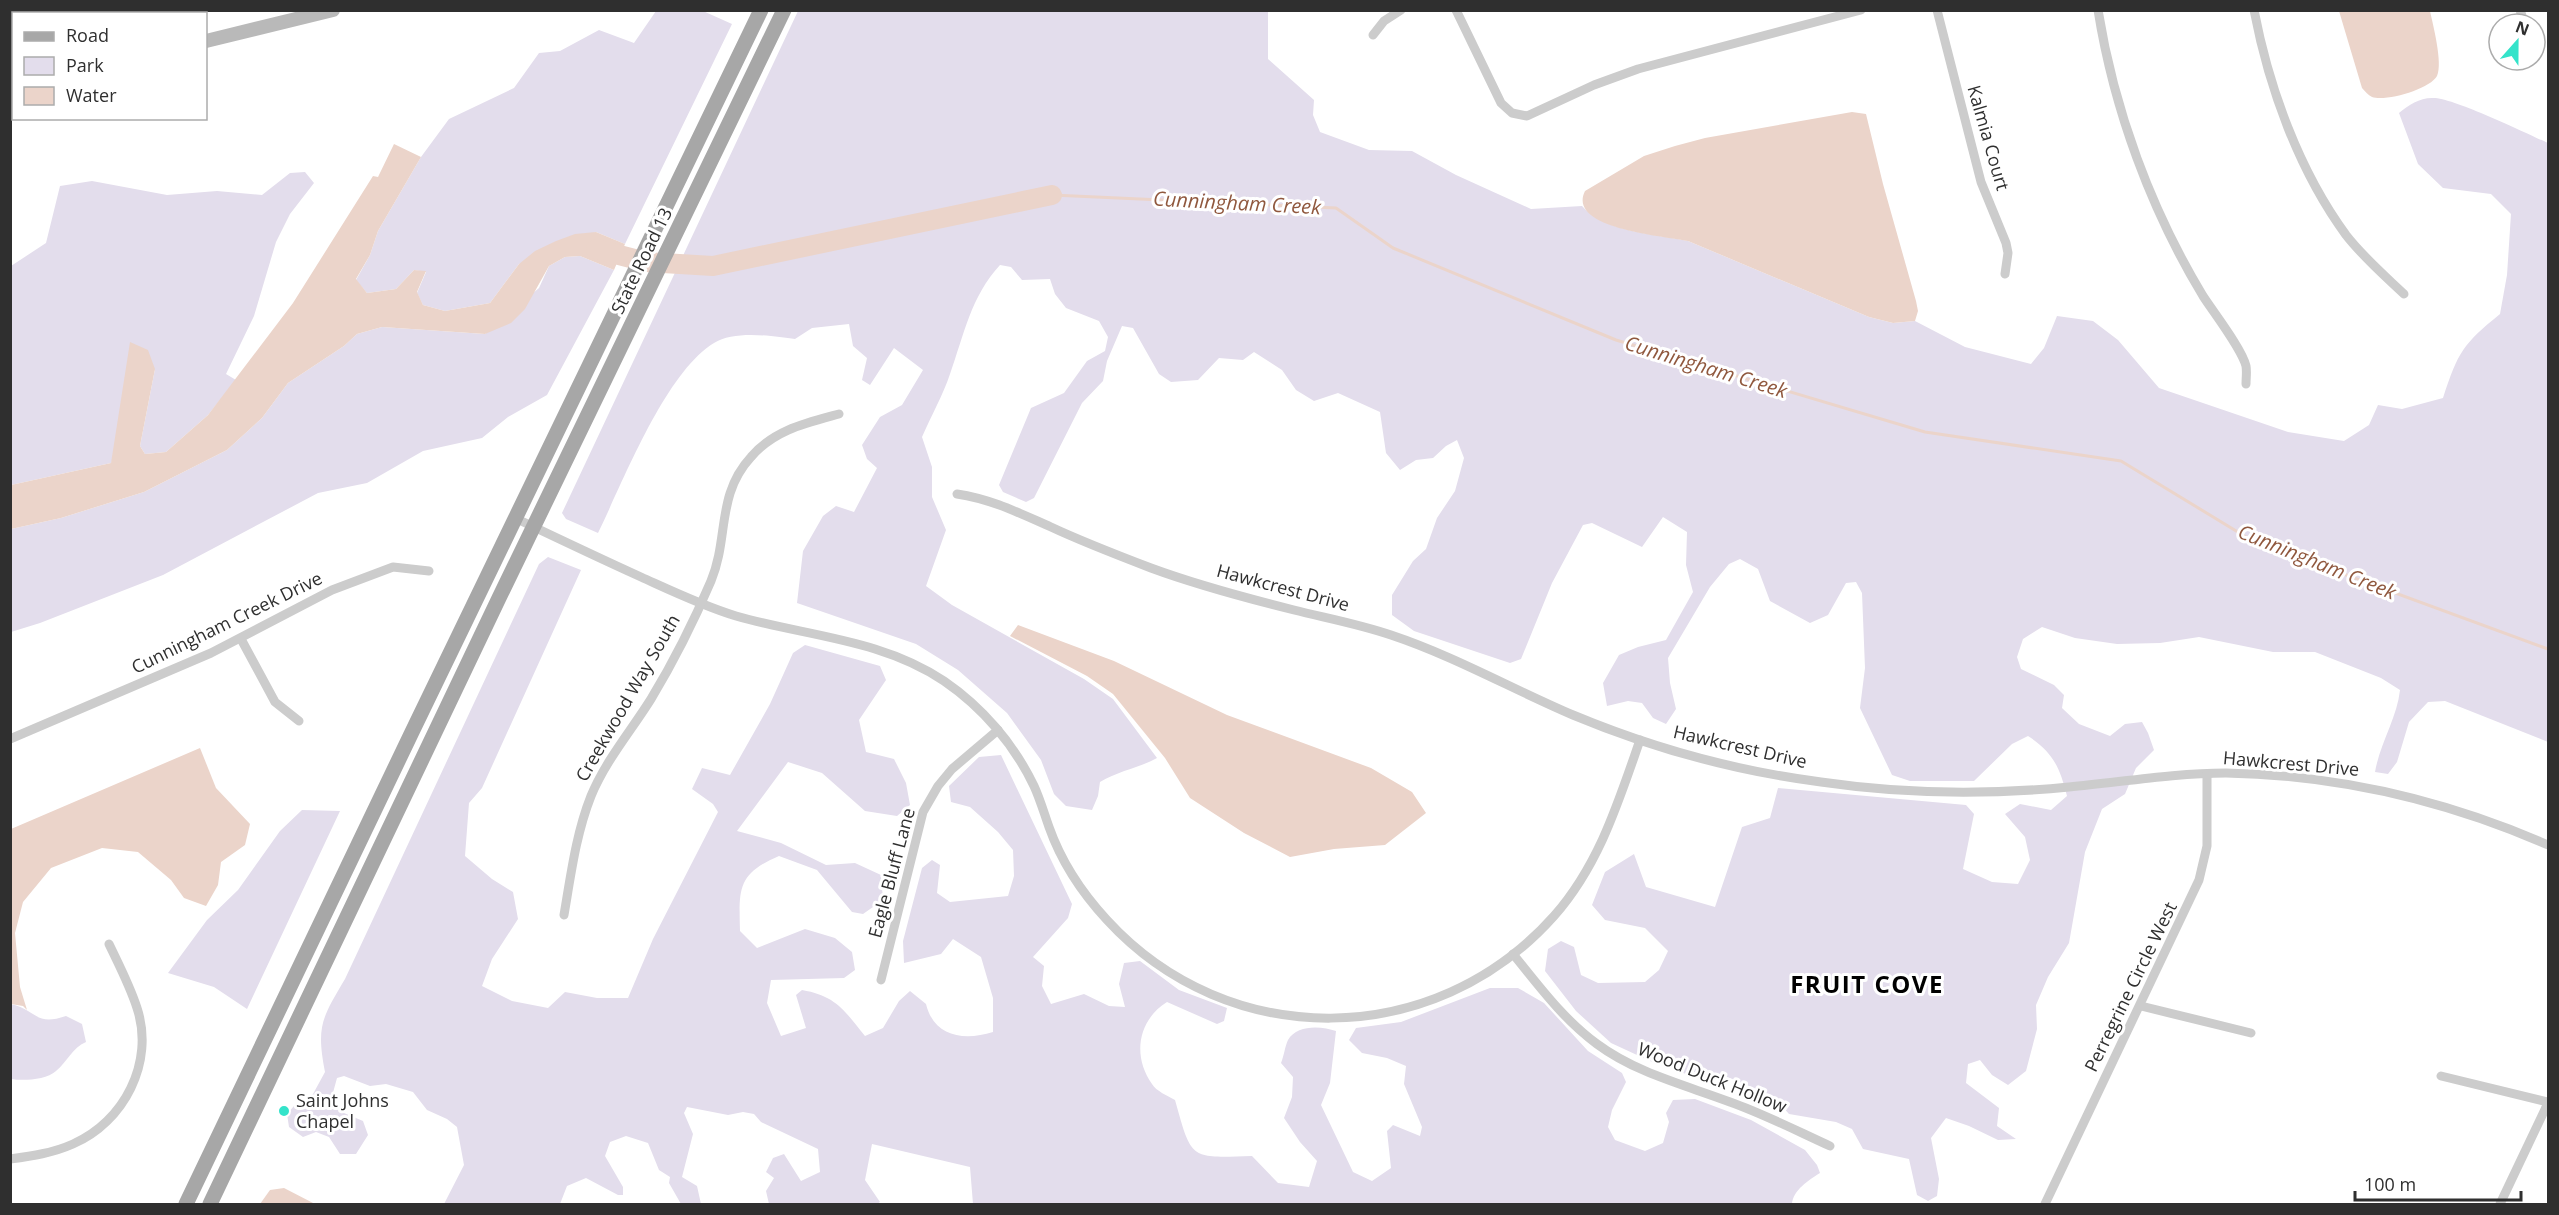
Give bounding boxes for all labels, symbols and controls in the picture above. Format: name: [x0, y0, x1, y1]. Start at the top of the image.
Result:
legend: [12, 12, 207, 120]
north arrow: [2487, 12, 2547, 72]
text: N: [2512, 15, 2532, 41]
text: Road: [66, 23, 109, 47]
text: Park: [66, 53, 104, 77]
street label: Kalmia Court: [1962, 82, 2015, 193]
text: Water: [66, 83, 117, 107]
water label: Cunningham Creek: [1152, 185, 1323, 220]
street label: State Road 13: [605, 203, 677, 318]
water label: Cunningham Creek: [1622, 329, 1792, 404]
water label: Cunningham Creek: [2234, 518, 2401, 606]
street label: Hawkcrest Drive: [1214, 558, 1352, 616]
street label: Cunningham Creek Drive: [127, 565, 326, 679]
street label: Creekwood Way South: [569, 610, 685, 785]
street label: Hawkcrest Drive: [1671, 719, 1809, 773]
street label: Hawkcrest Drive: [2222, 745, 2360, 781]
street label: Eagle Bluff Lane: [862, 805, 920, 940]
street label: Perregrine Circle West: [2079, 898, 2182, 1075]
district label: FRUIT COVE: [1790, 967, 1944, 1000]
street label: Wood Duck Hollow: [1634, 1036, 1791, 1118]
place label: Saint Johns Chapel: [296, 1088, 389, 1133]
marker: Saint Johns Chapel: [277, 1104, 291, 1118]
scale bar: [2355, 1164, 2522, 1202]
text: 100 m: [2364, 1172, 2416, 1196]

